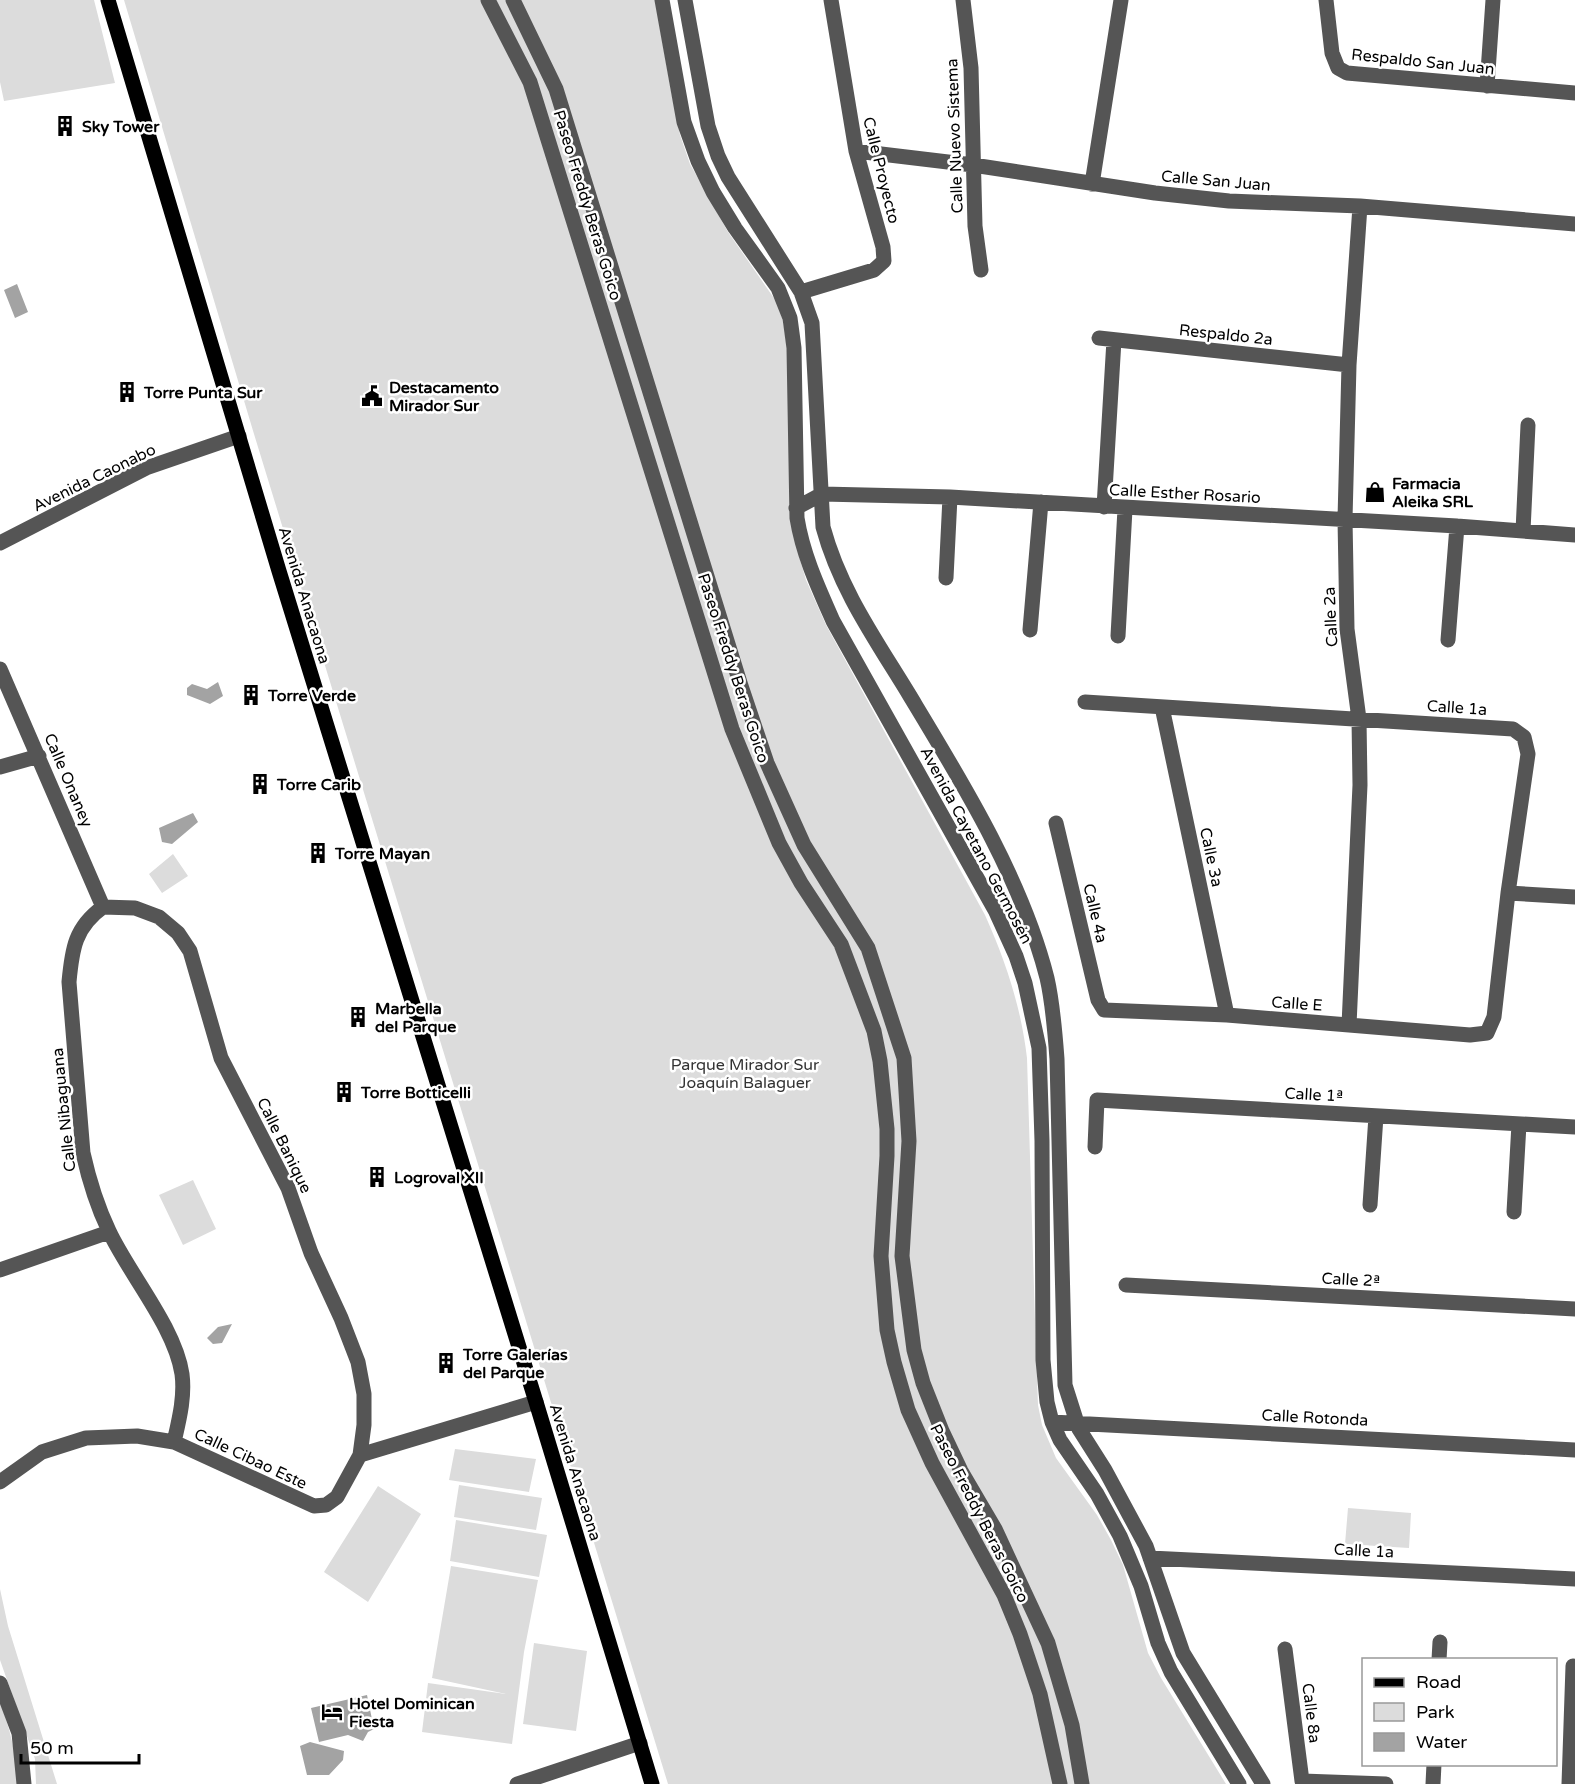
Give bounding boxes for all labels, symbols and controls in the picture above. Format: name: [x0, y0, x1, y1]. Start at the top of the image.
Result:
street label: Respaldo San Juan: [1350, 45, 1495, 79]
street label: Calle Nuevo Sistema: [942, 58, 968, 214]
street label: Paseo Freddy Beras Goico: [549, 108, 626, 303]
building icon: Sky Tower: [53, 114, 77, 138]
street label: Calle Proyecto: [858, 115, 904, 226]
place label: Sky Tower: [82, 117, 160, 137]
street label: Calle San Juan: [1160, 166, 1272, 196]
street label: Respaldo 2a: [1178, 320, 1274, 350]
place label: Destacamento Mirador Sur: [389, 378, 499, 416]
building icon: Torre Punta Sur: [115, 380, 139, 404]
place label: Torre Punta Sur: [143, 383, 263, 403]
public building icon: Destacamento Mirador Sur: [360, 384, 384, 408]
street label: Avenida Caonabo: [30, 440, 159, 516]
place label: Farmacia Aleika SRL: [1392, 474, 1474, 512]
street label: Calle Esther Rosario: [1109, 480, 1261, 508]
shop icon: Farmacia Aleika SRL: [1363, 480, 1387, 504]
street label: Avenida Anacaona: [274, 524, 334, 666]
street label: Paseo Freddy Beras Goico: [693, 571, 773, 766]
street label: Calle 2a: [1319, 586, 1343, 648]
building icon: Torre Verde: [239, 683, 263, 707]
place label: Torre Verde: [267, 686, 356, 706]
street label: Calle 1a: [1426, 696, 1488, 720]
street label: Calle Onaney: [39, 730, 97, 831]
street label: Avenida Cayetano Germosén: [916, 744, 1037, 947]
building icon: Torre Carib: [248, 772, 272, 796]
place label: Torre Carib: [276, 775, 361, 795]
street label: Calle 3a: [1195, 826, 1227, 889]
building icon: Torre Mayan: [306, 841, 330, 865]
place label: Torre Mayan: [334, 844, 430, 864]
street label: Calle 4a: [1078, 882, 1112, 945]
street label: Calle E: [1271, 992, 1323, 1016]
place label: Marbella del Parque: [375, 999, 456, 1037]
building icon: Marbella del Parque: [346, 1005, 370, 1029]
street label: Calle Nibaguana: [48, 1047, 80, 1173]
park label: Parque Mirador Sur Joaquín Balaguer: [671, 1055, 820, 1093]
building icon: Torre Botticelli: [332, 1080, 356, 1104]
place label: Torre Botticelli: [360, 1083, 471, 1103]
street label: Calle 1ª: [1284, 1083, 1344, 1107]
street label: Calle Banique: [252, 1094, 316, 1197]
building icon: Logroval XII: [365, 1165, 389, 1189]
place label: Logroval XII: [394, 1168, 484, 1188]
street label: Calle 2ª: [1321, 1268, 1381, 1292]
place label: Torre Galerías del Parque: [462, 1345, 568, 1383]
building icon: Torre Galerías del Parque: [434, 1351, 458, 1375]
street label: Avenida Anacaona: [545, 1401, 605, 1543]
street label: Calle Rotonda: [1261, 1405, 1369, 1431]
street label: Paseo Freddy Beras Goico: [925, 1421, 1033, 1606]
street label: Calle Cibao Este: [191, 1424, 310, 1494]
street label: Calle 1a: [1333, 1539, 1395, 1563]
legend: [1362, 1658, 1557, 1766]
text: Road: [1416, 1671, 1461, 1693]
street label: Calle 8a: [1297, 1682, 1325, 1744]
place label: Hotel Dominican Fiesta: [349, 1694, 475, 1732]
hotel icon: Hotel Dominican Fiesta: [320, 1700, 344, 1724]
text: Park: [1416, 1701, 1455, 1723]
scale bar: [21, 1727, 140, 1765]
text: Water: [1416, 1731, 1467, 1753]
text: 50 m: [30, 1737, 74, 1759]

